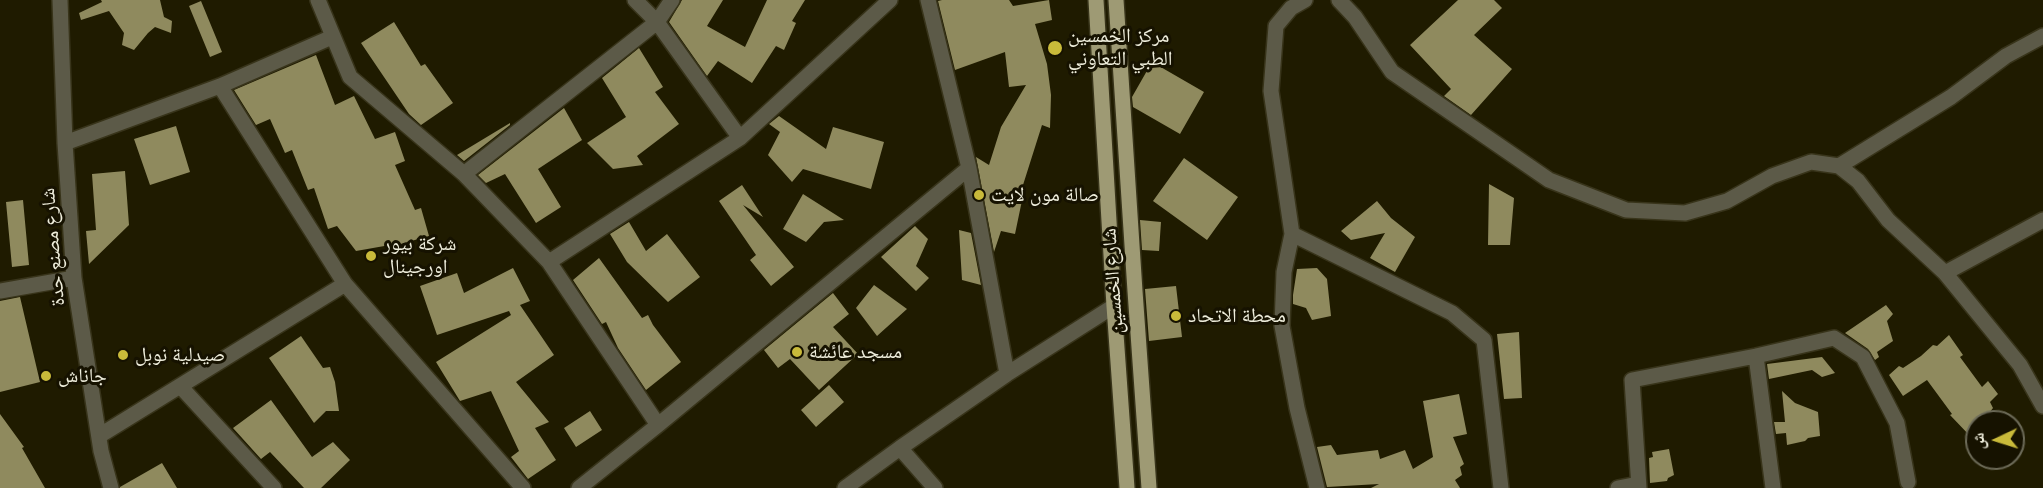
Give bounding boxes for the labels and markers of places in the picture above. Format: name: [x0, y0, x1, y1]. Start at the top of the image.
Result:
place label: مركز الخمسين الطبي التعاوني: [1068, 24, 1172, 71]
marker: مركز الخمسين الطبي التعاوني: [1046, 39, 1064, 57]
place label: صالة مون لايت: [991, 183, 1099, 207]
marker: صالة مون لايت: [972, 188, 986, 202]
place label: شركة بيور اورجينال: [383, 232, 456, 279]
marker: شركة بيور اورجينال: [364, 249, 378, 263]
place label: محطة الاتحاد: [1188, 304, 1286, 328]
marker: محطة الاتحاد: [1169, 309, 1183, 323]
place label: مسجد عائشة: [809, 340, 902, 364]
place label: صيدلية نوبل: [135, 343, 225, 367]
marker: مسجد عائشة: [790, 345, 804, 359]
marker: صيدلية نوبل: [116, 348, 130, 362]
place label: جاناش: [58, 364, 107, 388]
marker: جاناش: [39, 369, 53, 383]

